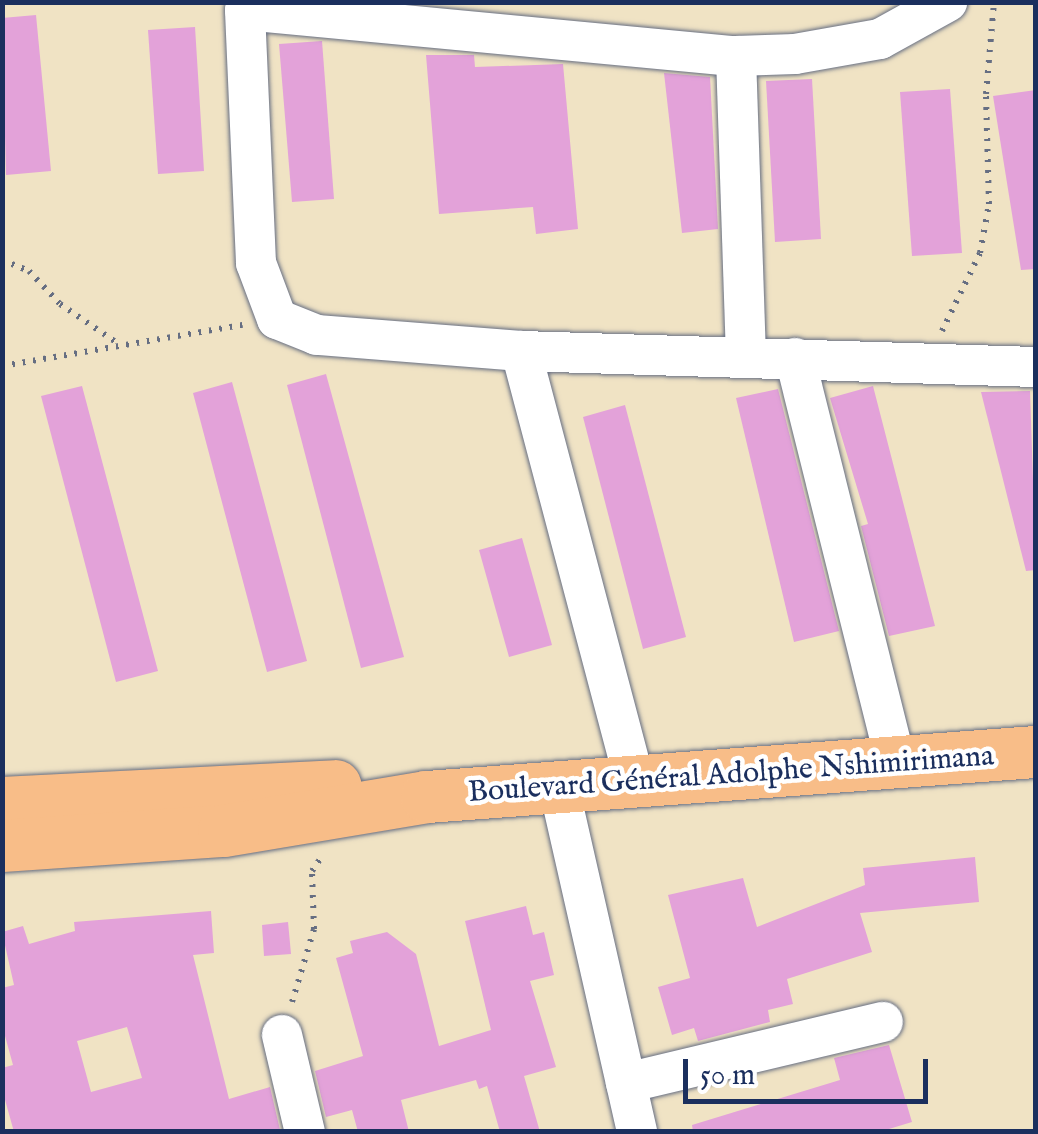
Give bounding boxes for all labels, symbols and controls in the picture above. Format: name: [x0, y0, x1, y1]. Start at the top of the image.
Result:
street label: Boulevard Général Adolphe Nshimirimana: [467, 739, 995, 811]
scale bar: [688, 1039, 933, 1101]
text: 50 m: [700, 1057, 755, 1095]

